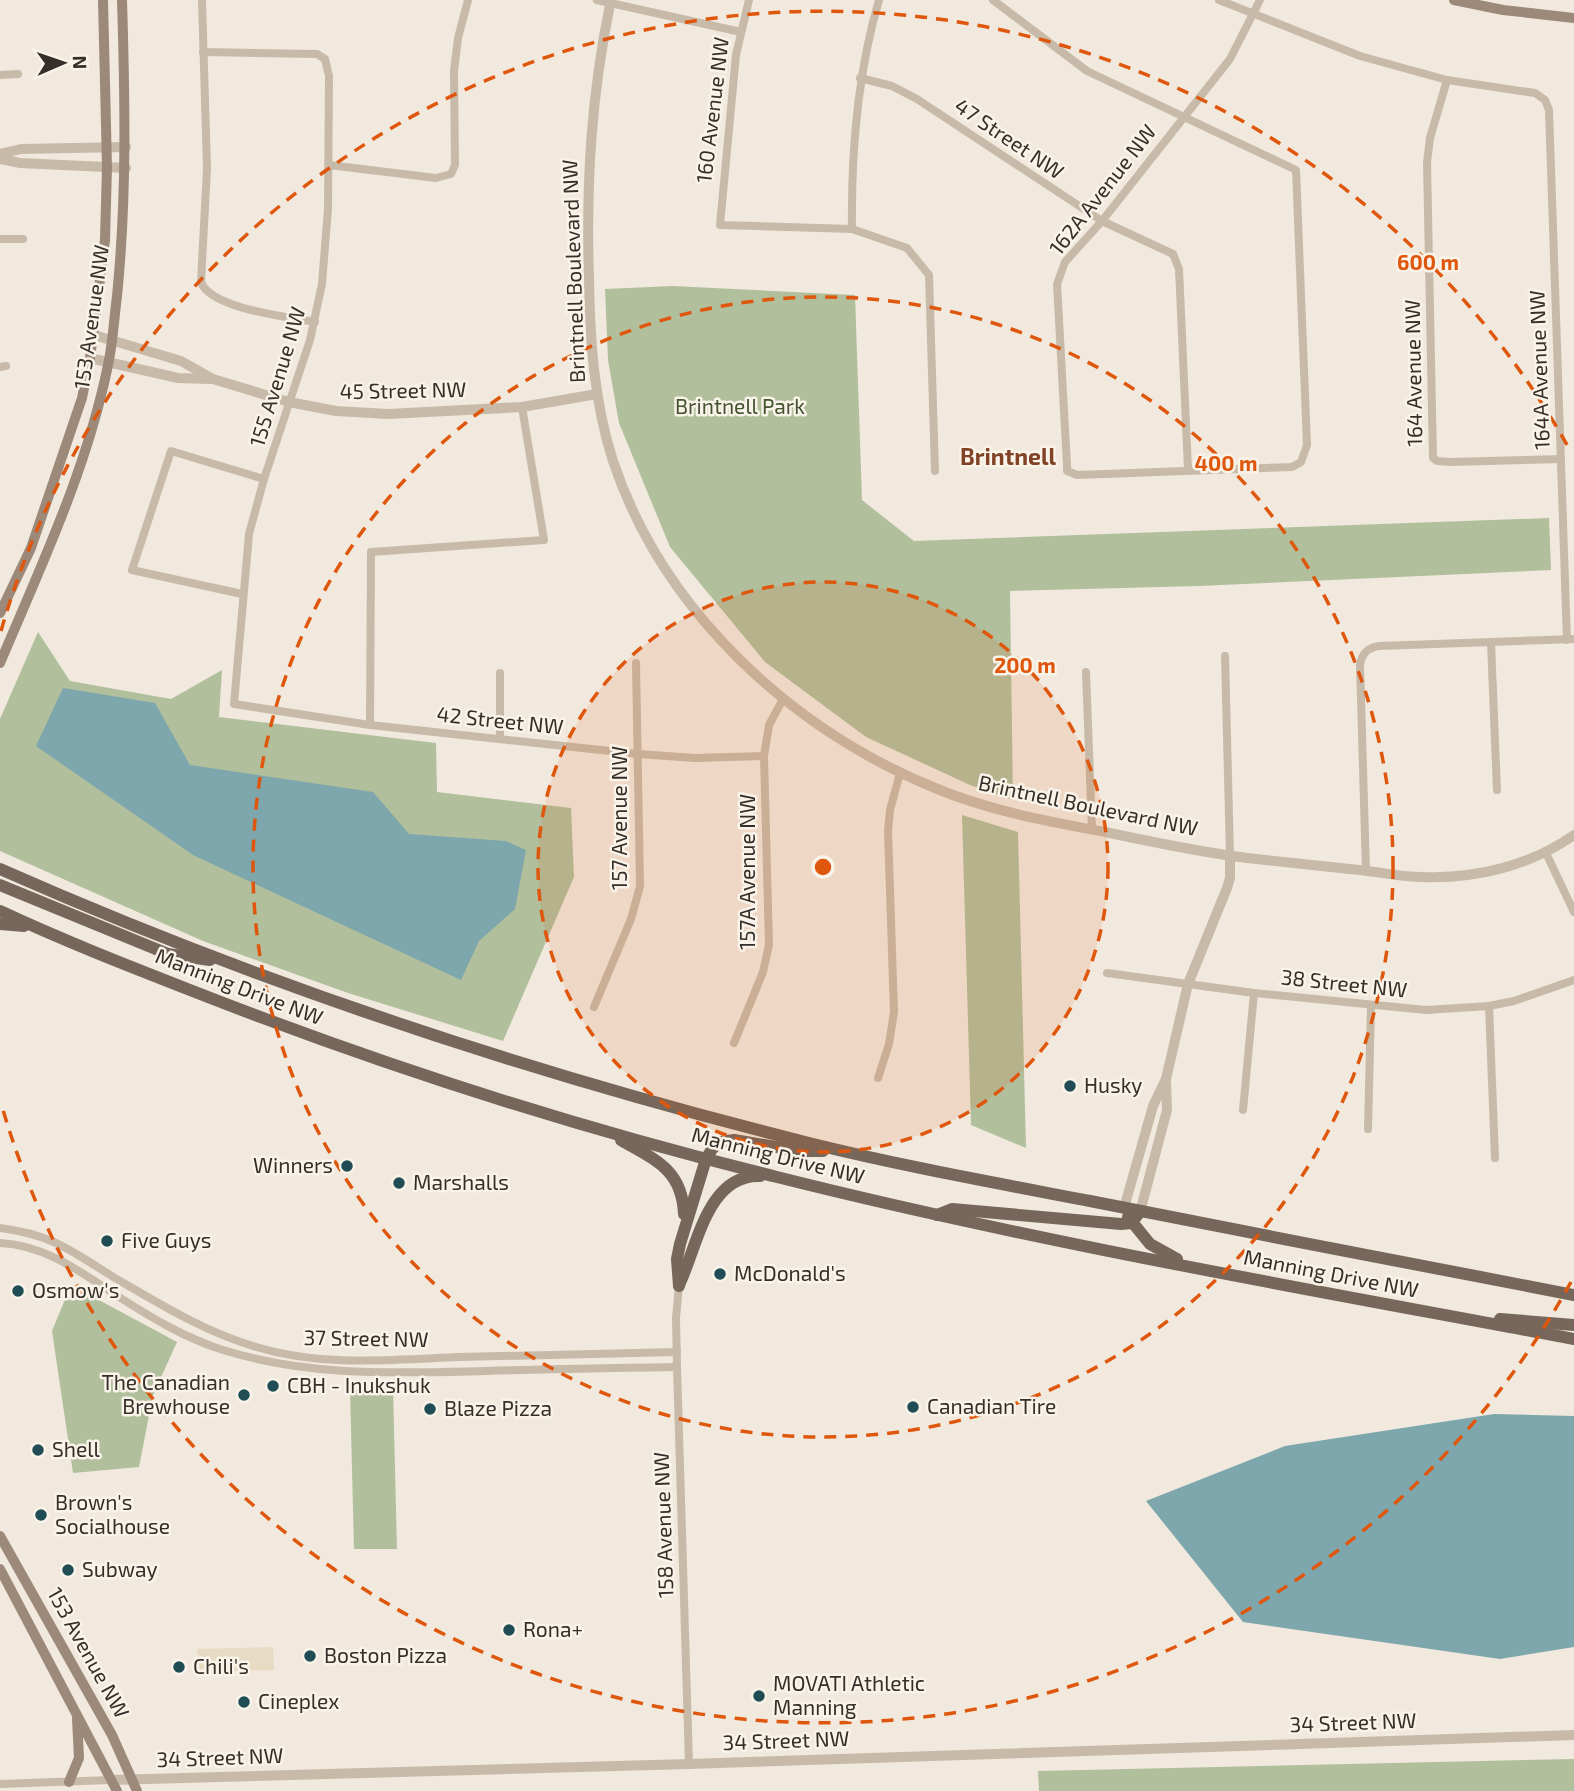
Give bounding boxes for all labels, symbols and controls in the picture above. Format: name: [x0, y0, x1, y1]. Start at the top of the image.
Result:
north arrow: [28, 28, 98, 98]
street label: 160 Avenue NW: [690, 35, 733, 184]
text: N: [69, 55, 92, 70]
street label: 47 Street NW: [951, 92, 1069, 183]
street label: 162A Avenue NW: [1043, 119, 1161, 259]
street label: Brintnell Boulevard NW: [556, 159, 589, 383]
street label: 153 Avenue NW: [68, 243, 113, 390]
text: 600 m: [1397, 249, 1459, 274]
street label: 164A Avenue NW: [1523, 290, 1554, 450]
street label: 164 Avenue NW: [1399, 299, 1426, 447]
street label: 155 Avenue NW: [243, 304, 310, 449]
street label: 45 Street NW: [339, 376, 467, 403]
park label: Brintnell Park: [675, 393, 805, 418]
district label: Brintnell: [960, 442, 1056, 470]
text: 400 m: [1195, 450, 1257, 475]
text: 200 m: [994, 652, 1056, 677]
street label: 42 Street NW: [436, 700, 565, 739]
street label: 157 Avenue NW: [606, 746, 631, 890]
street label: Brintnell Boulevard NW: [976, 769, 1200, 840]
street label: 157A Avenue NW: [734, 794, 759, 950]
centre of rings: [811, 855, 835, 879]
street label: Manning Drive NW: [152, 942, 327, 1029]
street label: 38 Street NW: [1280, 963, 1409, 1002]
place label: Husky: [1084, 1072, 1142, 1097]
marker: Husky: [1062, 1078, 1078, 1094]
street label: Manning Drive NW: [689, 1121, 868, 1188]
place label: Winners: [253, 1152, 333, 1177]
marker: Winners: [339, 1158, 355, 1174]
place label: Marshalls: [413, 1169, 509, 1194]
marker: Marshalls: [391, 1175, 407, 1191]
place label: Five Guys: [121, 1227, 211, 1252]
marker: Five Guys: [99, 1233, 115, 1249]
street label: Manning Drive NW: [1242, 1243, 1421, 1302]
place label: McDonald's: [734, 1260, 846, 1285]
marker: McDonald's: [712, 1266, 728, 1282]
place label: Osmow's: [32, 1277, 119, 1302]
marker: Osmow's: [10, 1283, 26, 1299]
street label: 37 Street NW: [303, 1324, 429, 1351]
place label: The Canadian Brewhouse: [101, 1369, 230, 1418]
place label: CBH - Inukshuk: [287, 1372, 431, 1397]
marker: CBH - Inukshuk: [265, 1378, 281, 1394]
marker: The Canadian Brewhouse: [236, 1387, 252, 1403]
place label: Canadian Tire: [927, 1393, 1056, 1418]
place label: Blaze Pizza: [444, 1395, 552, 1420]
marker: Canadian Tire: [905, 1399, 921, 1415]
marker: Blaze Pizza: [422, 1401, 438, 1417]
place label: Shell: [52, 1436, 100, 1461]
marker: Shell: [30, 1442, 46, 1458]
street label: 158 Avenue NW: [647, 1451, 678, 1599]
place label: Brown's Socialhouse: [55, 1489, 170, 1538]
marker: Brown's Socialhouse: [33, 1507, 49, 1523]
place label: Subway: [82, 1556, 158, 1581]
marker: Subway: [60, 1562, 76, 1578]
street label: 153 Avenue NW: [43, 1583, 135, 1722]
place label: Rona+: [523, 1616, 583, 1641]
marker: Rona+: [501, 1622, 517, 1638]
place label: Boston Pizza: [324, 1642, 447, 1667]
marker: Boston Pizza: [302, 1648, 318, 1664]
place label: Chili's: [193, 1653, 249, 1678]
marker: Chili's: [171, 1659, 187, 1675]
place label: MOVATI Athletic Manning: [773, 1670, 925, 1719]
place label: Cineplex: [258, 1688, 339, 1713]
marker: MOVATI Athletic Manning: [751, 1688, 767, 1704]
marker: Cineplex: [236, 1694, 252, 1710]
street label: 34 Street NW: [1289, 1707, 1417, 1736]
street label: 34 Street NW: [722, 1725, 850, 1754]
street label: 34 Street NW: [156, 1742, 284, 1771]

